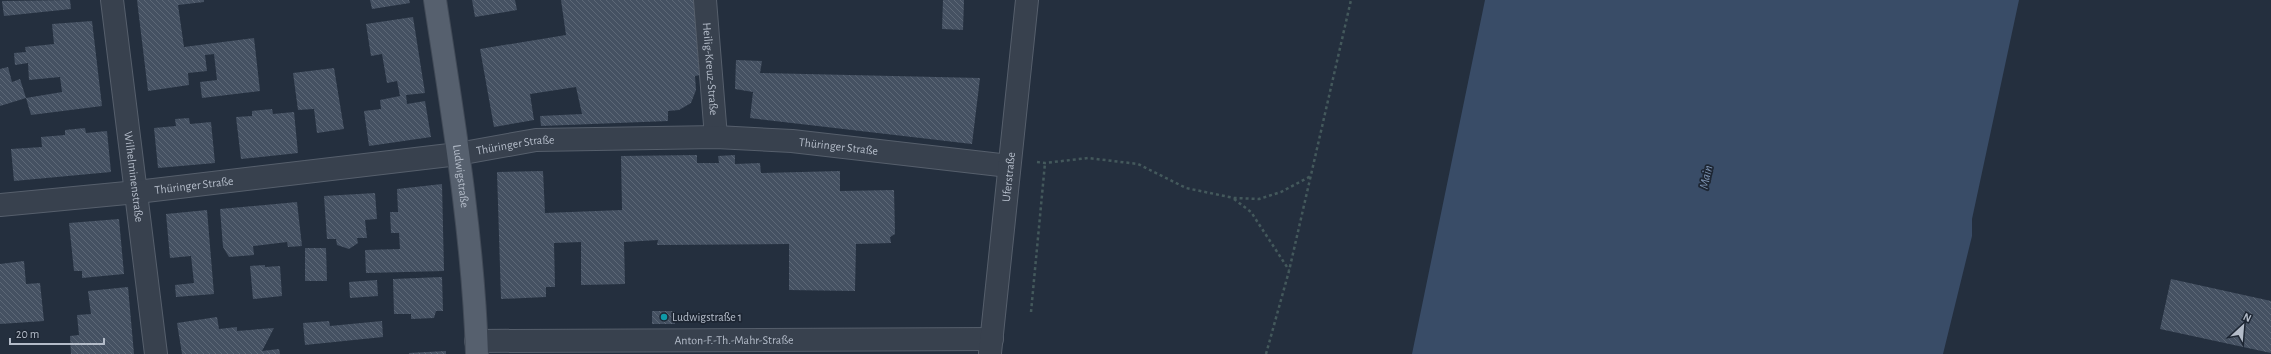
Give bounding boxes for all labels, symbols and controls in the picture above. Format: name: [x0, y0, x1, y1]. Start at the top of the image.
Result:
street label: Heilig-Kreuz-Straße: [701, 22, 720, 116]
street label: Wilhelminenstraße: [122, 130, 146, 223]
street label: Thüringer Straße: [475, 134, 555, 157]
street label: Thüringer Straße: [798, 136, 879, 157]
street label: Ludwigstraße: [451, 144, 471, 209]
street label: Uferstraße: [1000, 151, 1017, 203]
water label: Main: [1698, 164, 1715, 190]
street label: Thüringer Straße: [154, 175, 234, 196]
north arrow: [2223, 306, 2263, 346]
place label: Ludwigstraße 1: [672, 311, 742, 323]
text: N: [2241, 311, 2253, 324]
marker: Ludwigstraße 1: [659, 312, 669, 322]
scale bar: [10, 320, 104, 346]
text: 20 m: [16, 328, 39, 340]
street label: Anton-F.-Th.-Mahr-Straße: [675, 334, 793, 346]

